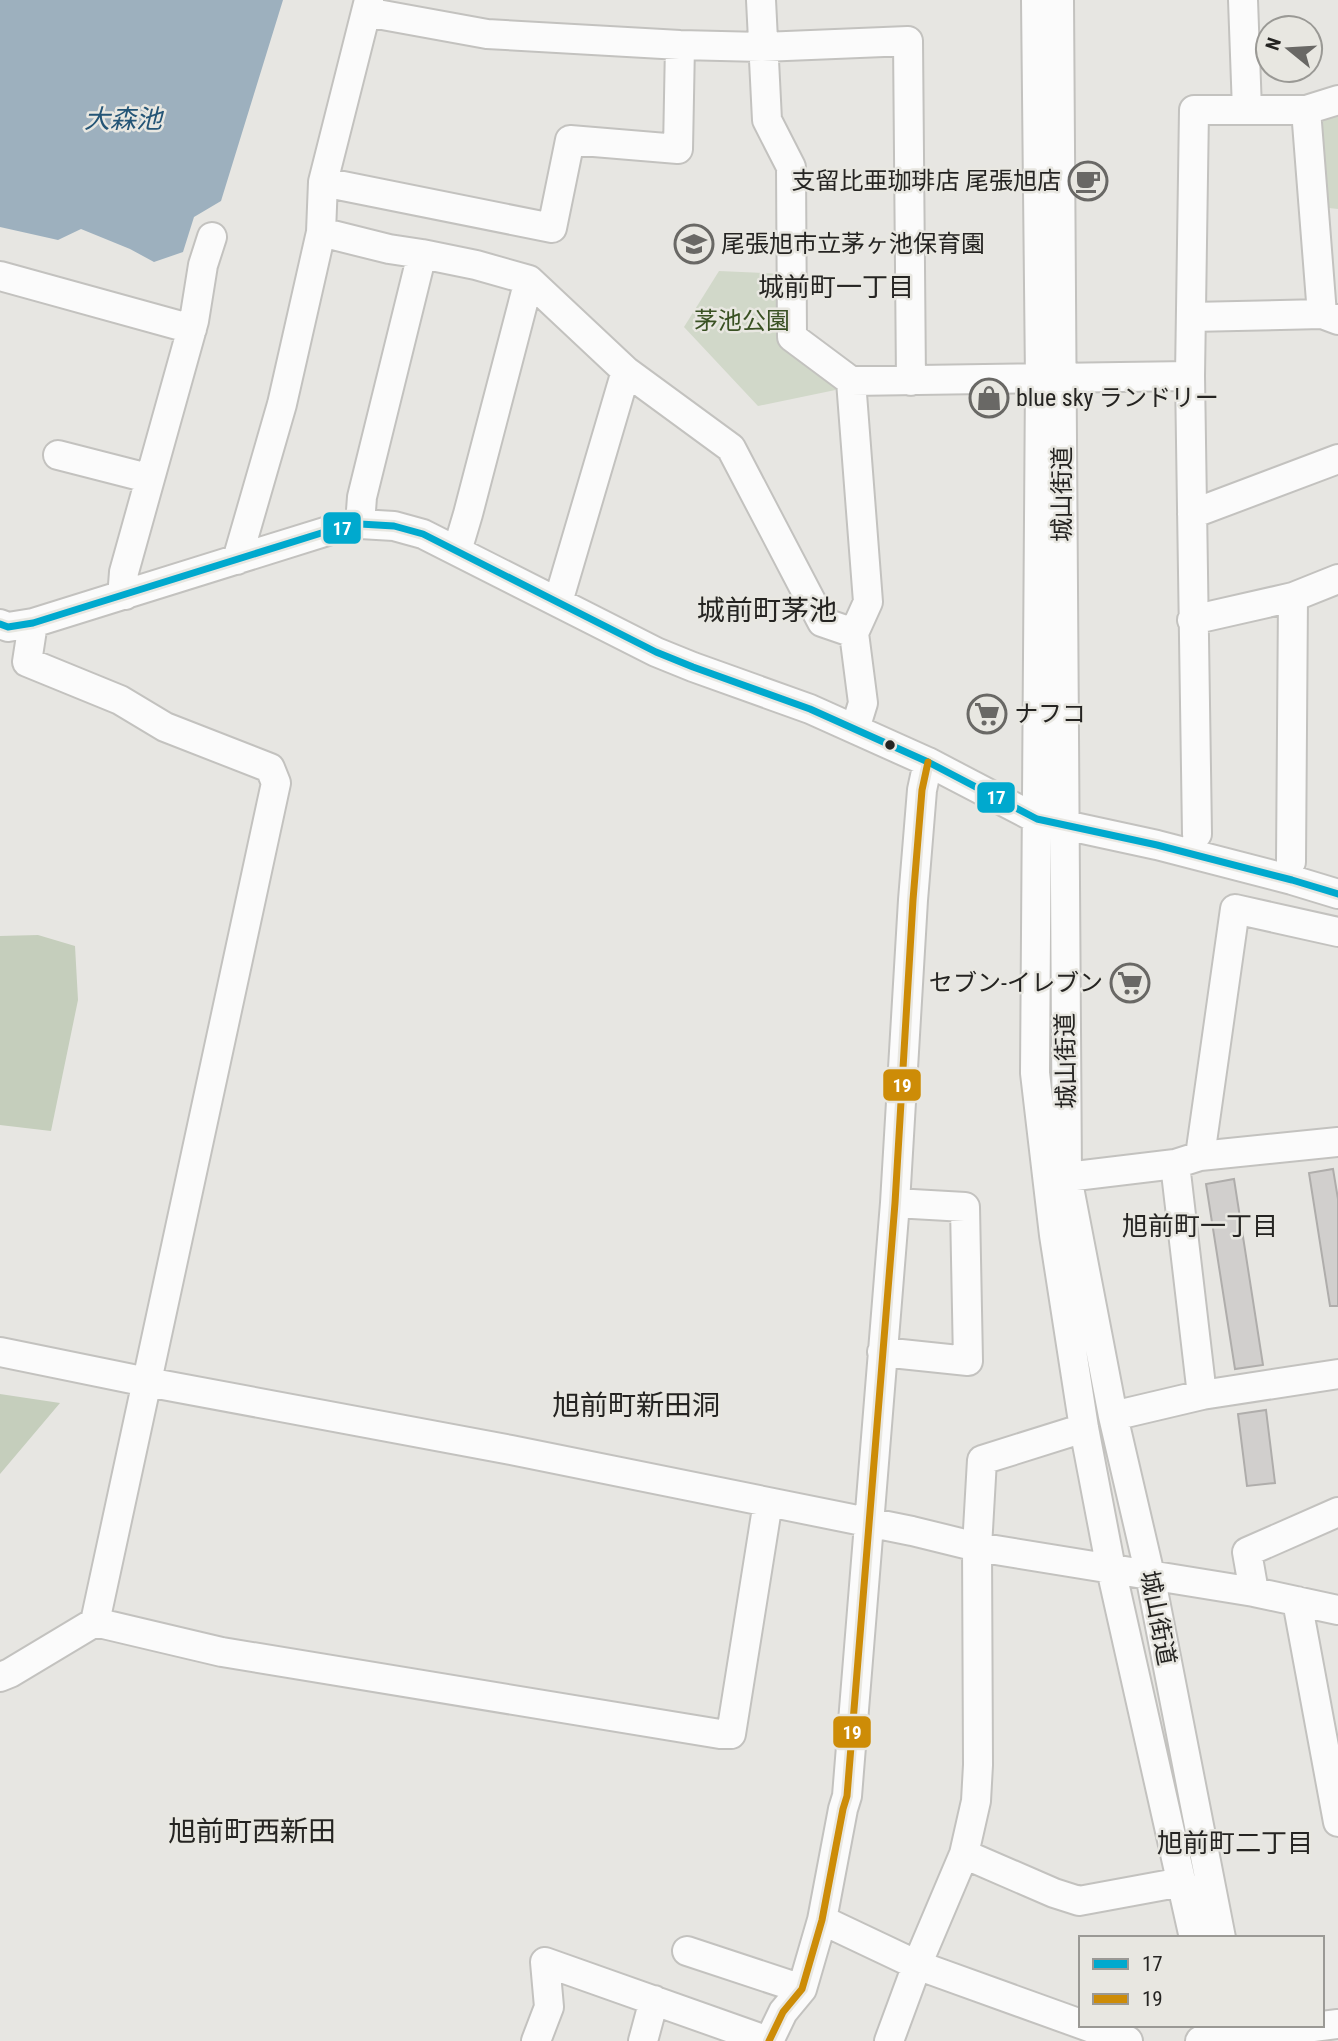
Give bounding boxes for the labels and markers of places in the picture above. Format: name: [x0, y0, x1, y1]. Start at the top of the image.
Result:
cafe icon: 支留比亜珈琲店 尾張旭店: [1067, 160, 1109, 202]
place label: 支留比亜珈琲店 尾張旭店: [791, 167, 1061, 195]
school or university icon: 尾張旭市立茅ヶ池保育園: [673, 223, 715, 265]
place label: 尾張旭市立茅ヶ池保育園: [721, 230, 985, 258]
shop icon: blue sky ランドリー: [968, 377, 1010, 419]
place label: blue sky ランドリー: [1016, 384, 1219, 412]
supermarket icon: ナフコ: [966, 693, 1008, 735]
place label: ナフコ: [1014, 700, 1086, 728]
unlabelled marker: [883, 738, 897, 752]
supermarket icon: セブン-イレブン: [1109, 962, 1151, 1004]
place label: セブン-イレブン: [929, 969, 1103, 997]

